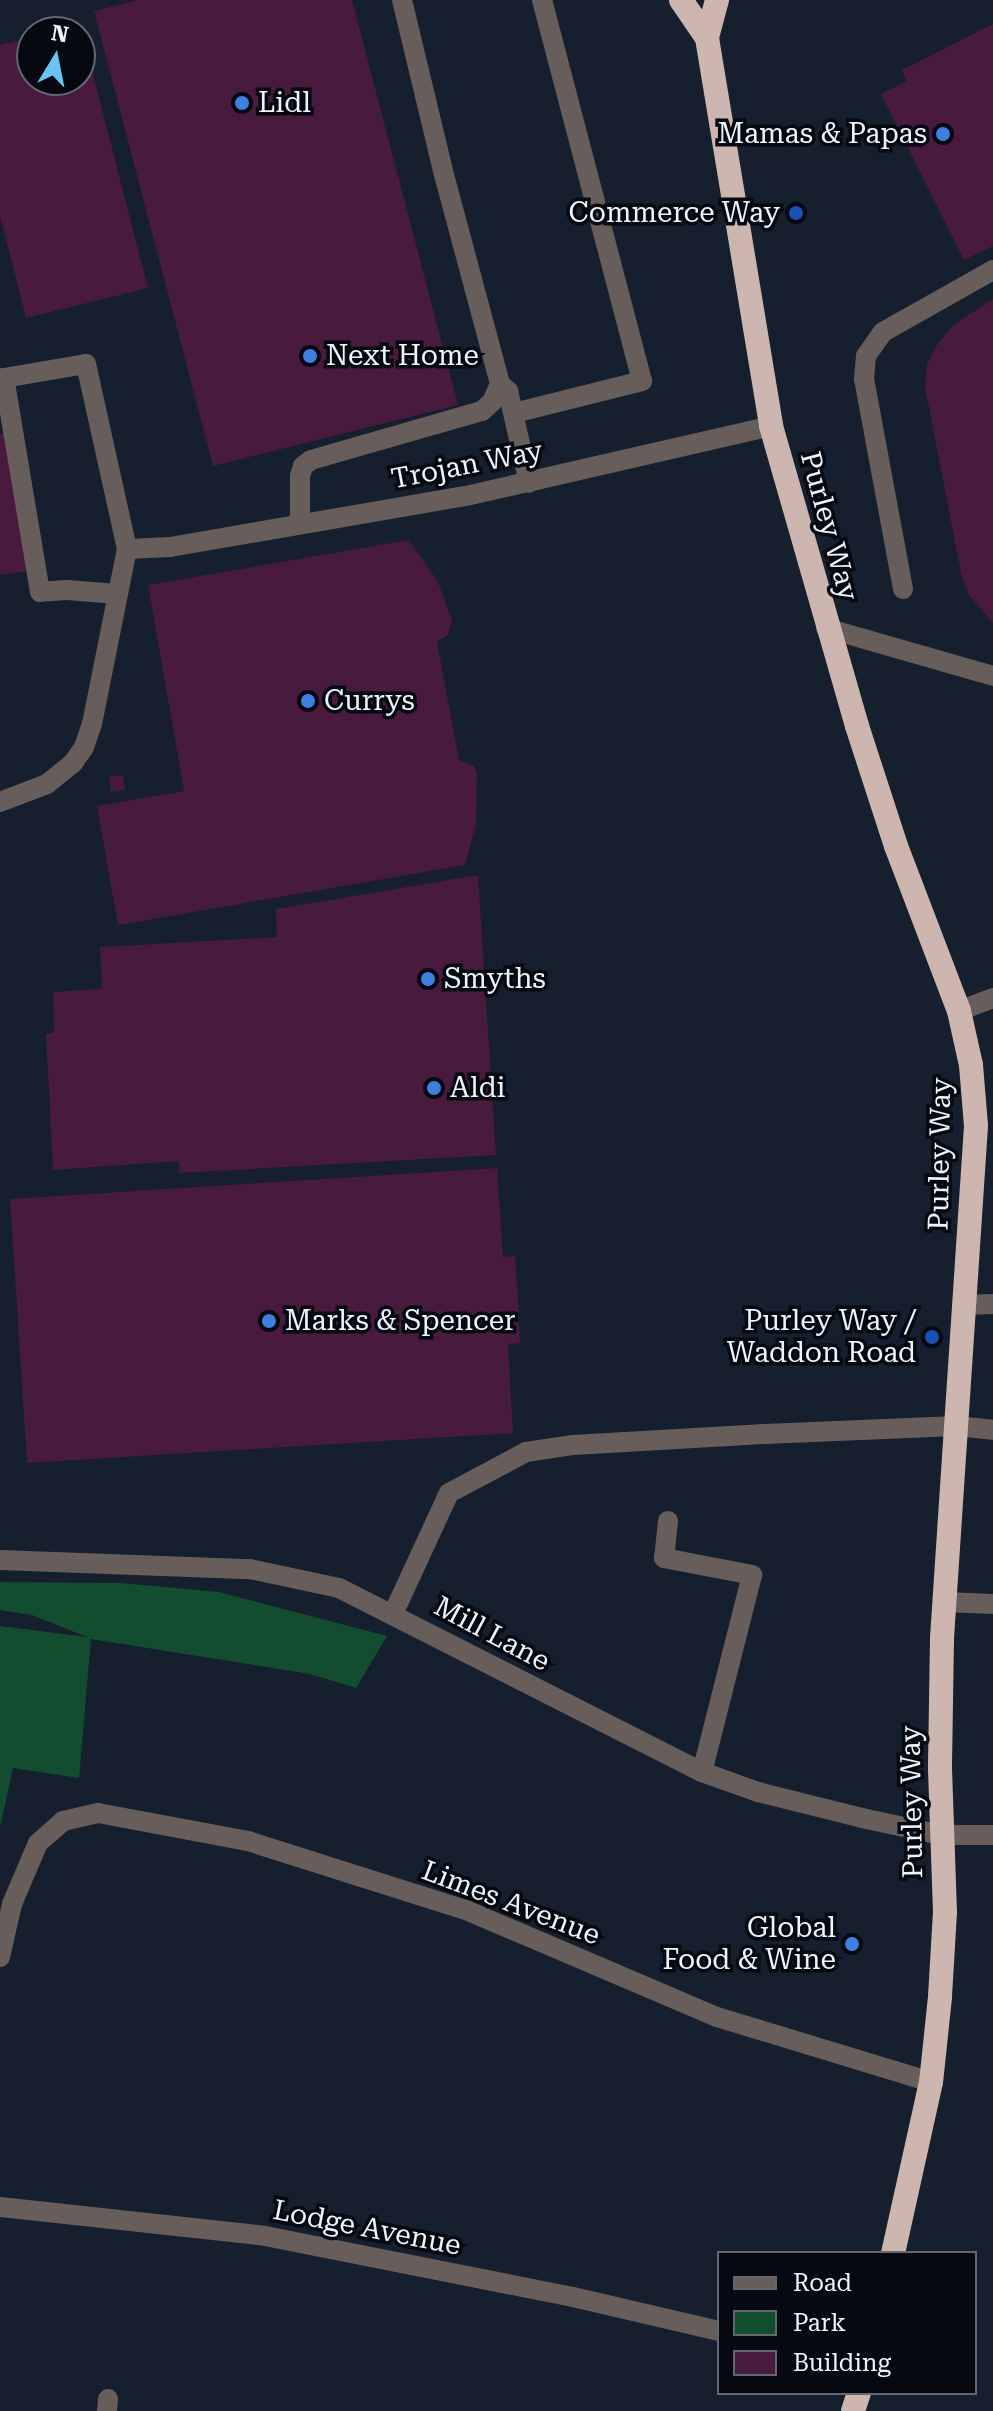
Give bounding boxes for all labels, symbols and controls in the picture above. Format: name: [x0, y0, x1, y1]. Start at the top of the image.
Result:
north arrow: [16, 16, 96, 96]
text: N: [49, 20, 70, 48]
place label: Lidl: [258, 86, 311, 120]
marker: Lidl: [233, 94, 251, 112]
place label: Mamas & Papas: [718, 117, 927, 151]
marker: Mamas & Papas: [934, 125, 952, 143]
place label: Commerce Way: [569, 196, 780, 230]
marker: Commerce Way: [787, 204, 805, 222]
place label: Next Home: [326, 339, 479, 373]
marker: Next Home: [301, 347, 319, 365]
street label: Trojan Way: [388, 434, 546, 496]
street label: Purley Way: [793, 448, 865, 604]
place label: Currys: [324, 684, 415, 718]
marker: Currys: [299, 692, 317, 710]
place label: Smyths: [444, 962, 546, 996]
marker: Smyths: [419, 970, 437, 988]
place label: Aldi: [450, 1071, 506, 1105]
street label: Purley Way: [922, 1077, 958, 1231]
marker: Aldi: [425, 1079, 443, 1097]
place label: Marks & Spencer: [285, 1304, 516, 1338]
place label: Purley Way / Waddon Road: [727, 1304, 916, 1370]
marker: Marks & Spencer: [260, 1312, 278, 1330]
marker: Purley Way / Waddon Road: [923, 1328, 941, 1346]
street label: Mill Lane: [428, 1590, 556, 1678]
street label: Purley Way: [894, 1725, 930, 1879]
street label: Limes Avenue: [417, 1854, 605, 1952]
place label: Global Food & Wine: [662, 1911, 836, 1977]
marker: Global Food & Wine: [843, 1935, 861, 1953]
street label: Lodge Avenue: [270, 2193, 464, 2263]
legend: [717, 2251, 977, 2395]
text: Road: [793, 2269, 852, 2297]
text: Park: [793, 2309, 846, 2337]
text: Building: [793, 2349, 891, 2377]

